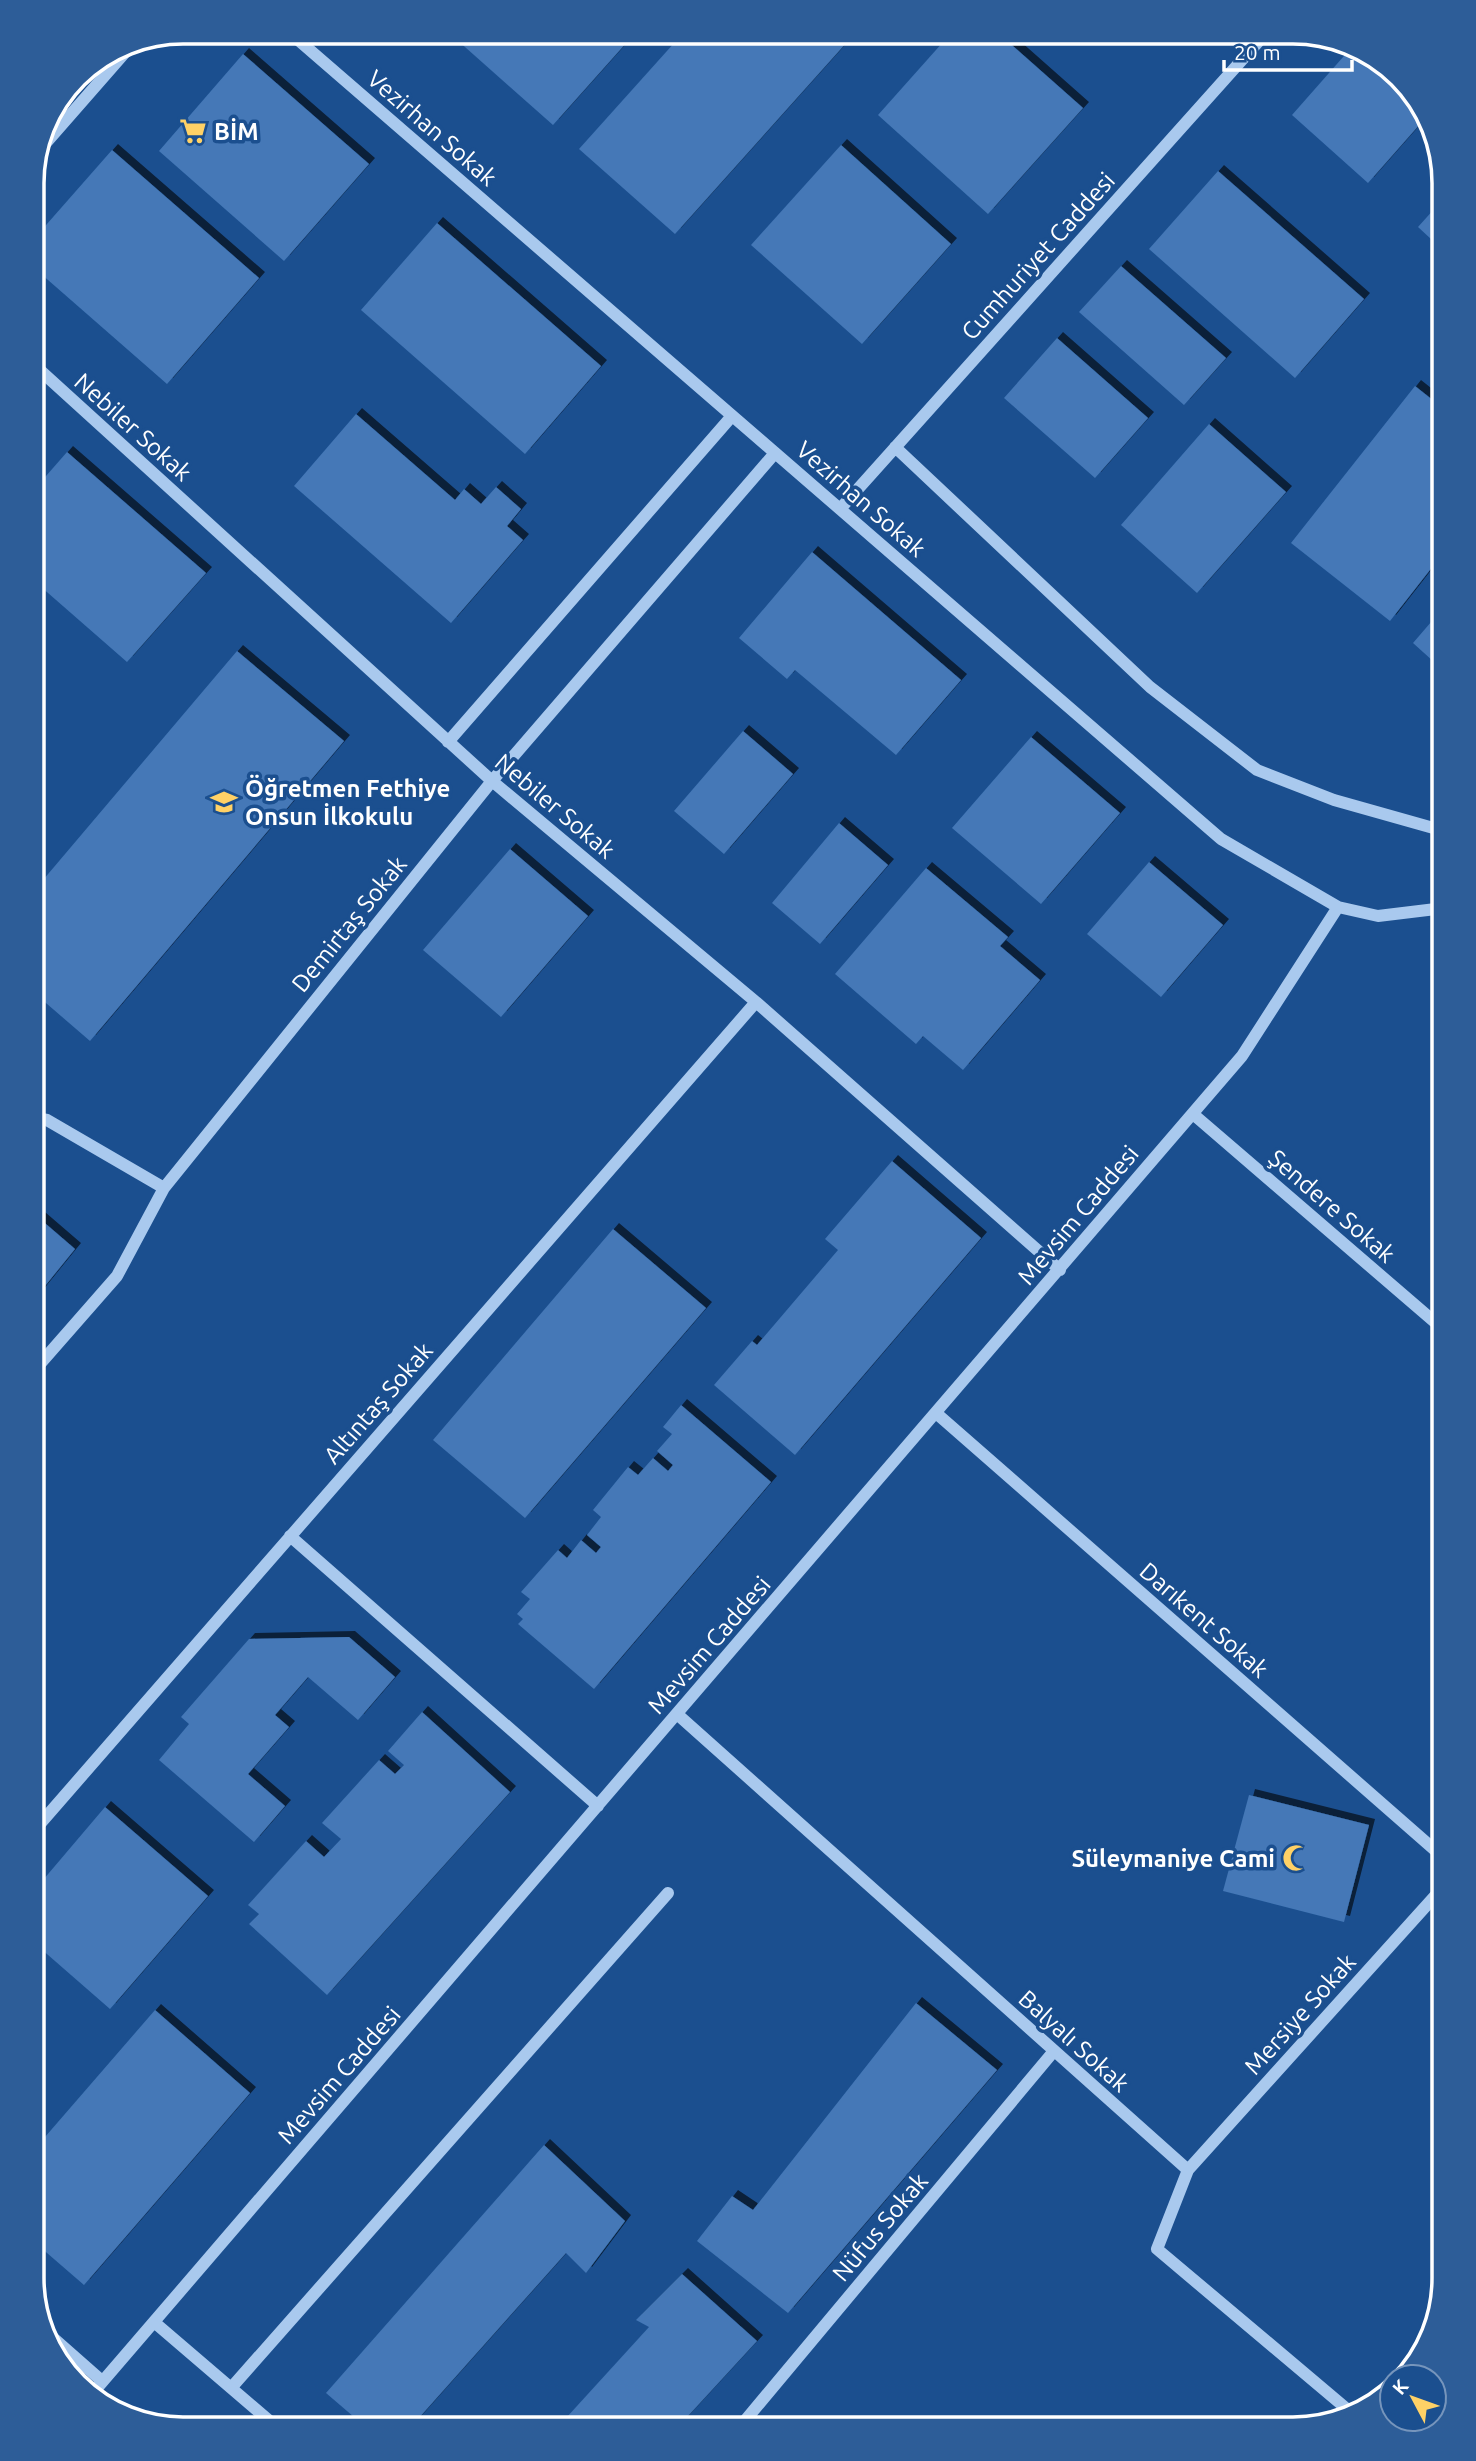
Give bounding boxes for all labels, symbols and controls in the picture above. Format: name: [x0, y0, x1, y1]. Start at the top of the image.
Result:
scale bar: [1224, 28, 1352, 72]
text: 20 m: [1234, 40, 1281, 64]
street label: Vezirhan Sokak: [362, 65, 502, 191]
supermarket icon: BİM: [178, 116, 208, 146]
place label: BİM: [214, 118, 259, 145]
street label: Cumhuriyet Caddesi: [956, 167, 1120, 345]
street label: Nebiler Sokak: [69, 368, 197, 486]
street label: Vezirhan Sokak: [791, 436, 931, 562]
street label: Nebiler Sokak: [490, 748, 620, 864]
place label: Öğretmen Fethiye Onsun İlkokulu: [245, 774, 450, 830]
school or university icon: Öğretmen Fethiye Onsun İlkokulu: [209, 787, 239, 817]
street label: Demirtaş Sokak: [286, 851, 412, 997]
street label: Mevsim Caddesi: [1012, 1140, 1144, 1290]
street label: Şendere Sokak: [1264, 1144, 1400, 1268]
street label: Altıntaş Sokak: [318, 1337, 438, 1469]
street label: Darıkent Sokak: [1134, 1557, 1274, 1683]
street label: Mevsim Caddesi: [642, 1571, 776, 1719]
mosque icon: Süleymaniye Cami: [1281, 1843, 1311, 1873]
place label: Süleymaniye Cami: [1071, 1845, 1275, 1872]
street label: Mersiye Sokak: [1239, 1948, 1361, 2080]
street label: Balyalı Sokak: [1013, 1985, 1135, 2097]
street label: Mevsim Caddesi: [272, 2001, 406, 2149]
street label: Nüfus Sokak: [827, 2167, 933, 2287]
north arrow: [1378, 2363, 1448, 2433]
text: K: [1388, 2375, 1413, 2399]

